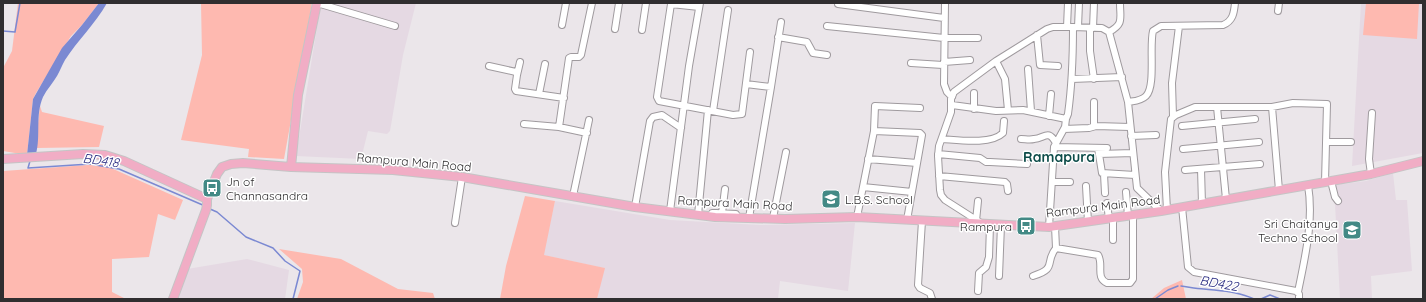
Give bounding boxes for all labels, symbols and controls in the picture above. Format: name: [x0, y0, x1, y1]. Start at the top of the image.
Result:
district label: Ramapura: [1023, 148, 1095, 166]
water label: BD418: [82, 150, 121, 171]
street label: Rampura Main Road: [356, 150, 472, 174]
place label: Jn of Channasandra: [226, 174, 308, 203]
bus stop icon: Jn of Channasandra: [201, 177, 223, 199]
school or university icon: L.B.S. School: [820, 188, 842, 210]
street label: Rampura Main Road: [677, 192, 793, 214]
place label: L.B.S. School: [845, 192, 913, 207]
street label: Rampura Main Road: [1045, 192, 1161, 220]
bus stop icon: Rampura: [1015, 215, 1037, 237]
place label: Sri Chaitanya Techno School: [1258, 216, 1338, 245]
place label: Rampura: [960, 219, 1012, 234]
school or university icon: Sri Chaitanya Techno School: [1341, 219, 1363, 241]
water label: BD422: [1198, 272, 1241, 295]

